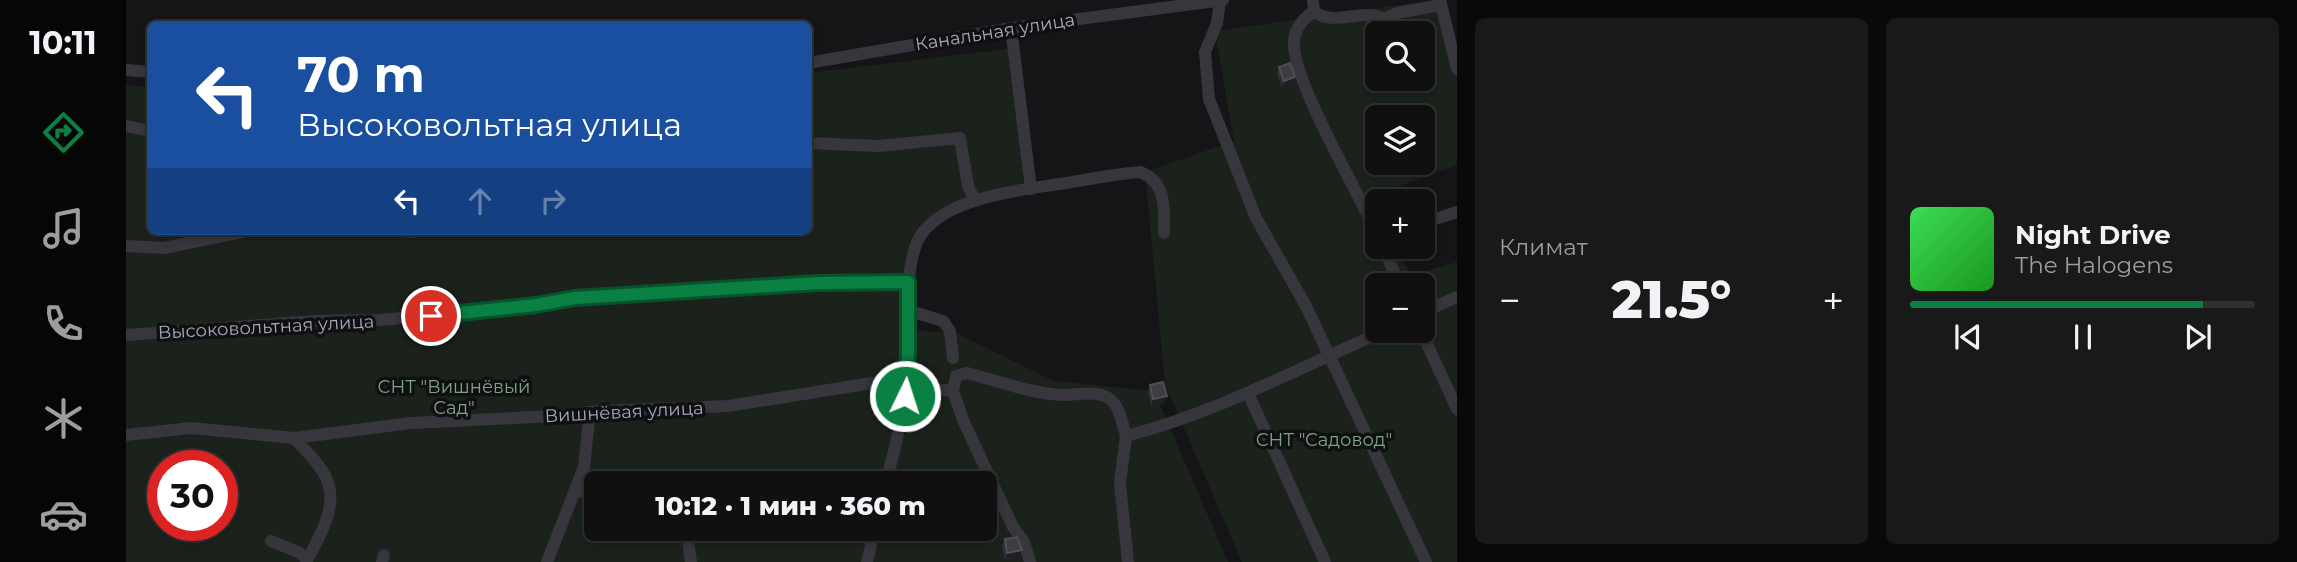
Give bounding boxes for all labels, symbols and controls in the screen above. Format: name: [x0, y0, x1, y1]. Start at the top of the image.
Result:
street label: Канальная улица: [914, 9, 1076, 55]
map controls: [1365, 21, 1435, 343]
button: search: [1365, 21, 1435, 91]
text: 10:11: [29, 23, 97, 62]
text: 70 m: [297, 45, 425, 104]
icon: left: [182, 49, 273, 140]
text: Высоковольтная улица: [297, 105, 682, 144]
button: layers: [1365, 105, 1435, 175]
icon: directions: [39, 108, 88, 157]
icon: left: [388, 182, 426, 220]
icon: ahead: [461, 182, 499, 220]
icon: right: [534, 182, 572, 220]
button: +: [1365, 189, 1435, 259]
icon: music: [39, 204, 88, 253]
text: Night Drive: [2015, 219, 2171, 251]
text: Климат: [1499, 233, 1588, 261]
text: The Halogens: [2015, 251, 2173, 279]
text: 21.5°: [1612, 268, 1732, 331]
button: −: [1365, 273, 1435, 343]
text: −: [1499, 277, 1521, 324]
text: +: [1822, 277, 1844, 324]
pin: [401, 286, 461, 346]
icon: arrive: [412, 297, 450, 335]
icon: phone: [39, 299, 88, 348]
street label: Высоковольтная улица: [157, 310, 375, 344]
icon: previous: [1949, 318, 1987, 356]
icon: pause: [2064, 318, 2102, 356]
icon: next: [2179, 318, 2217, 356]
position arrow: [868, 359, 942, 433]
park label: СНТ "Вишнёвый Сад": [378, 376, 530, 419]
icon: climate: [39, 394, 88, 443]
street label: Вишнёвая улица: [544, 397, 704, 427]
park label: СНТ "Садовод": [1256, 429, 1392, 451]
speed limit sign: 30: [147, 450, 238, 541]
icon: car: [39, 490, 88, 539]
text: 10:12 · 1 мин · 360 m: [655, 490, 926, 522]

